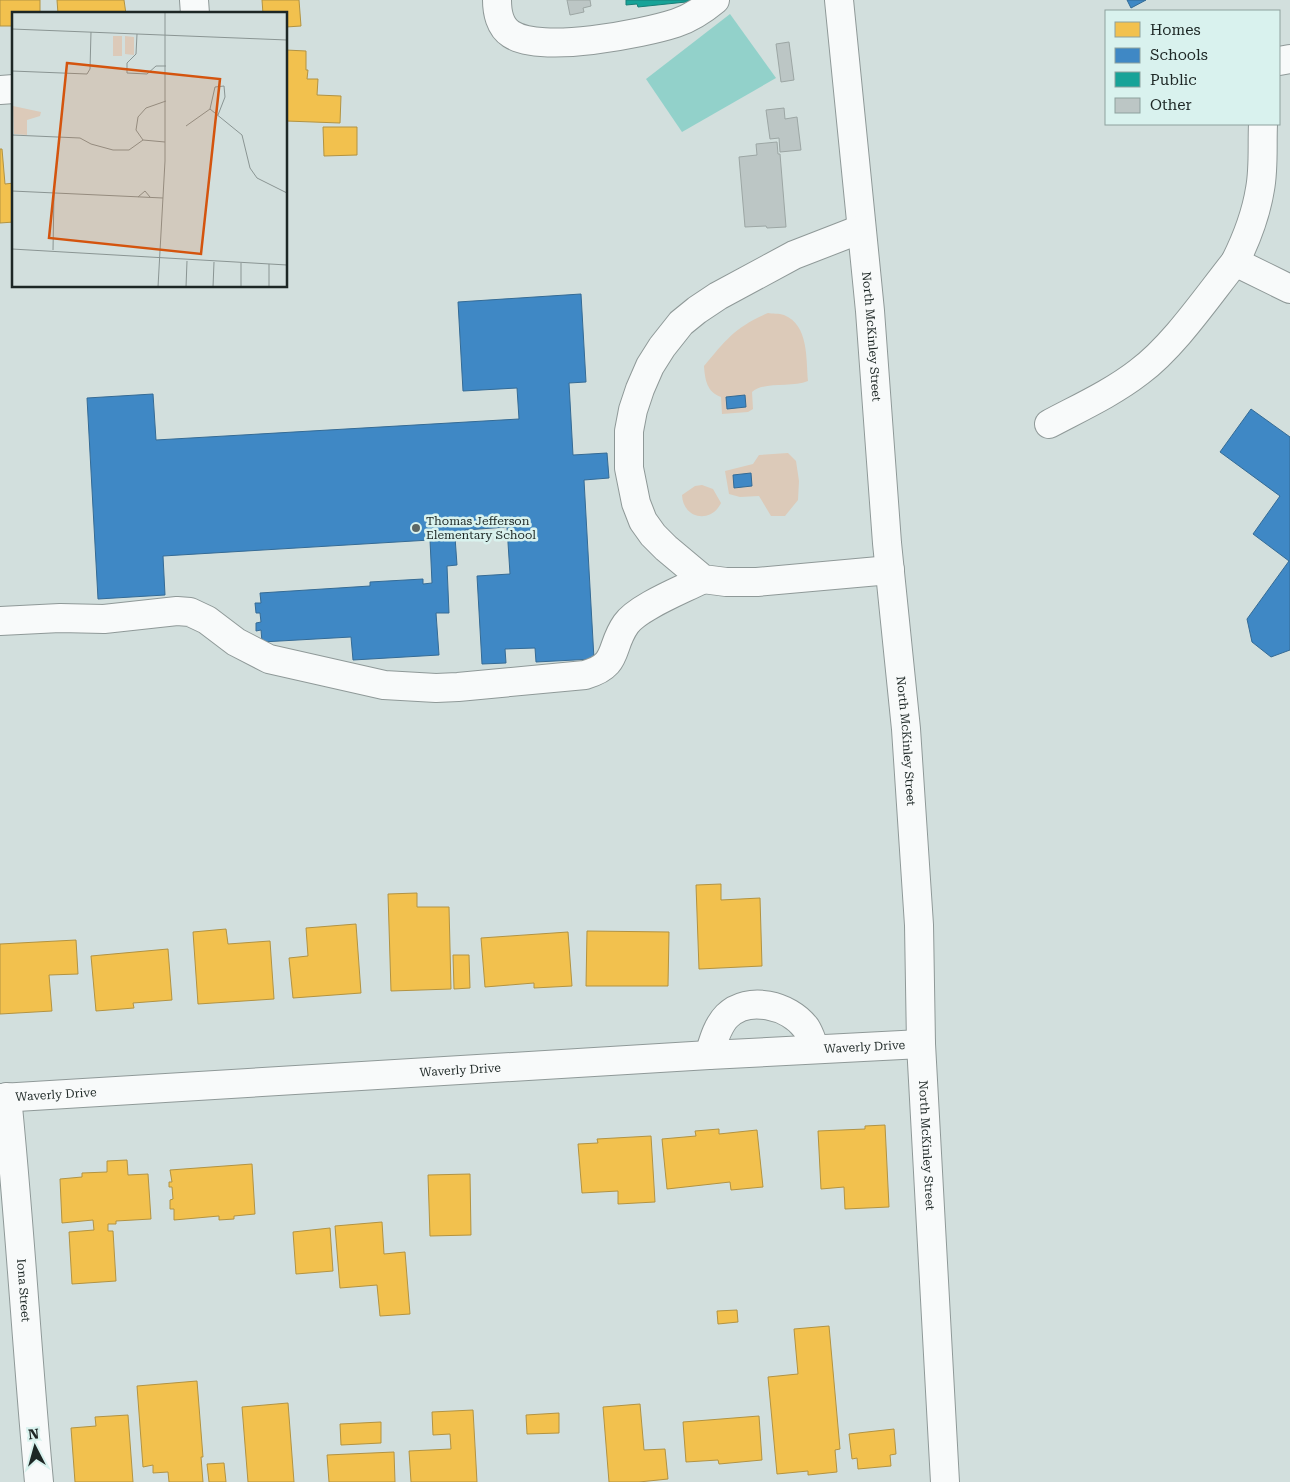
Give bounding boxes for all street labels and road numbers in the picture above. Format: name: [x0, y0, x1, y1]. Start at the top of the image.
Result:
street label: North McKinley Street: [859, 271, 884, 402]
street label: North McKinley Street: [894, 675, 918, 807]
street label: Waverly Drive: [823, 1038, 906, 1056]
street label: Waverly Drive: [419, 1061, 502, 1080]
street label: North McKinley Street: [916, 1080, 937, 1211]
street label: Waverly Drive: [15, 1085, 97, 1104]
street label: Iona Street: [14, 1258, 33, 1323]

